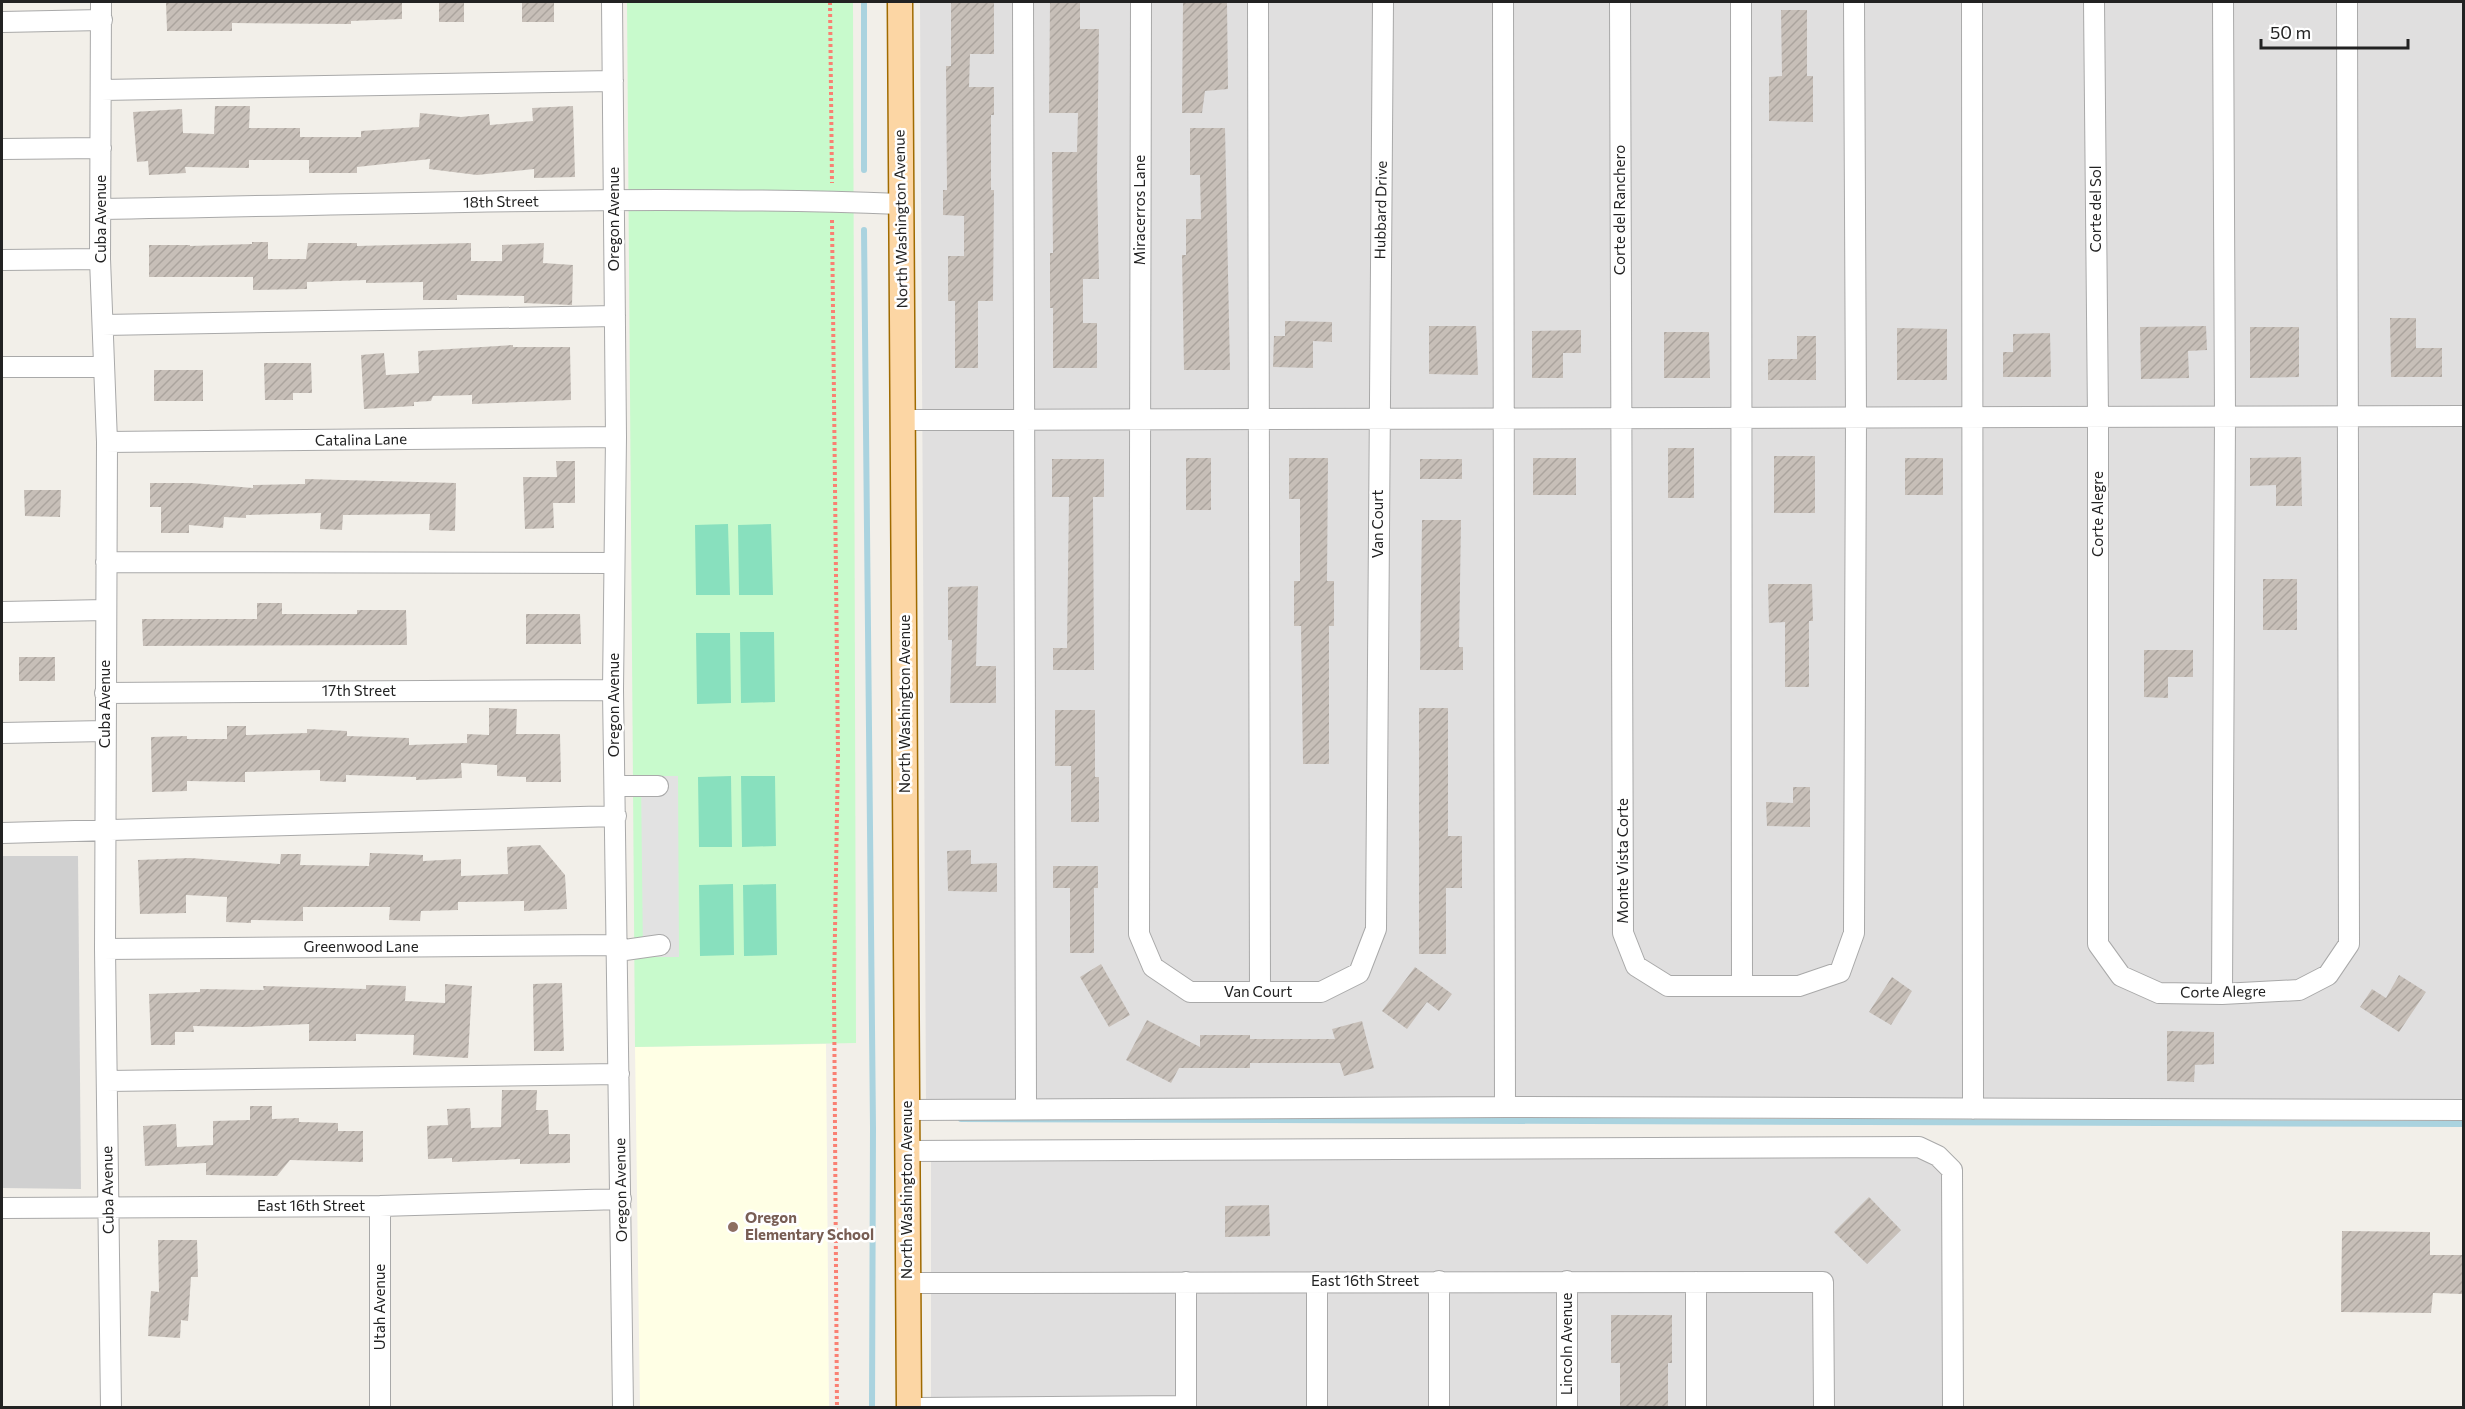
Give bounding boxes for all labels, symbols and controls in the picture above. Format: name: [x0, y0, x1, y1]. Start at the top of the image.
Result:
scale bar: [2261, 12, 2408, 50]
text: 50 m: [2270, 21, 2311, 43]
street label: North Washington Avenue: [889, 129, 911, 309]
street label: Corte del Ranchero: [1610, 145, 1628, 275]
street label: Miracerros Lane: [1130, 155, 1148, 265]
street label: Hubbard Drive: [1370, 160, 1390, 259]
street label: Corte del Sol: [2086, 166, 2104, 252]
street label: Oregon Avenue: [604, 167, 622, 271]
street label: Cuba Avenue: [91, 175, 109, 263]
street label: 18th Street: [463, 191, 539, 211]
street label: Catalina Lane: [315, 429, 407, 449]
street label: Corte Alegre: [2088, 471, 2106, 557]
street label: Van Court: [1368, 490, 1386, 558]
street label: North Washington Avenue: [895, 615, 913, 793]
street label: Oregon Avenue: [604, 653, 622, 757]
street label: Cuba Avenue: [95, 660, 113, 748]
street label: 17th Street: [322, 681, 396, 699]
street label: Monte Vista Corte: [1613, 798, 1631, 924]
street label: Greenwood Lane: [303, 937, 419, 955]
street label: Corte Alegre: [2180, 981, 2266, 1001]
street label: Van Court: [1224, 982, 1292, 1000]
street label: North Washington Avenue: [897, 1101, 915, 1279]
street label: Oregon Avenue: [610, 1138, 630, 1242]
street label: Cuba Avenue: [97, 1146, 117, 1234]
street label: East 16th Street: [257, 1196, 365, 1214]
place label: Oregon Elementary School: [745, 1208, 874, 1243]
marker: Oregon Elementary School: [726, 1220, 740, 1234]
street label: Utah Avenue: [370, 1264, 388, 1350]
street label: East 16th Street: [1311, 1271, 1419, 1289]
street label: Lincoln Avenue: [1557, 1293, 1575, 1395]

